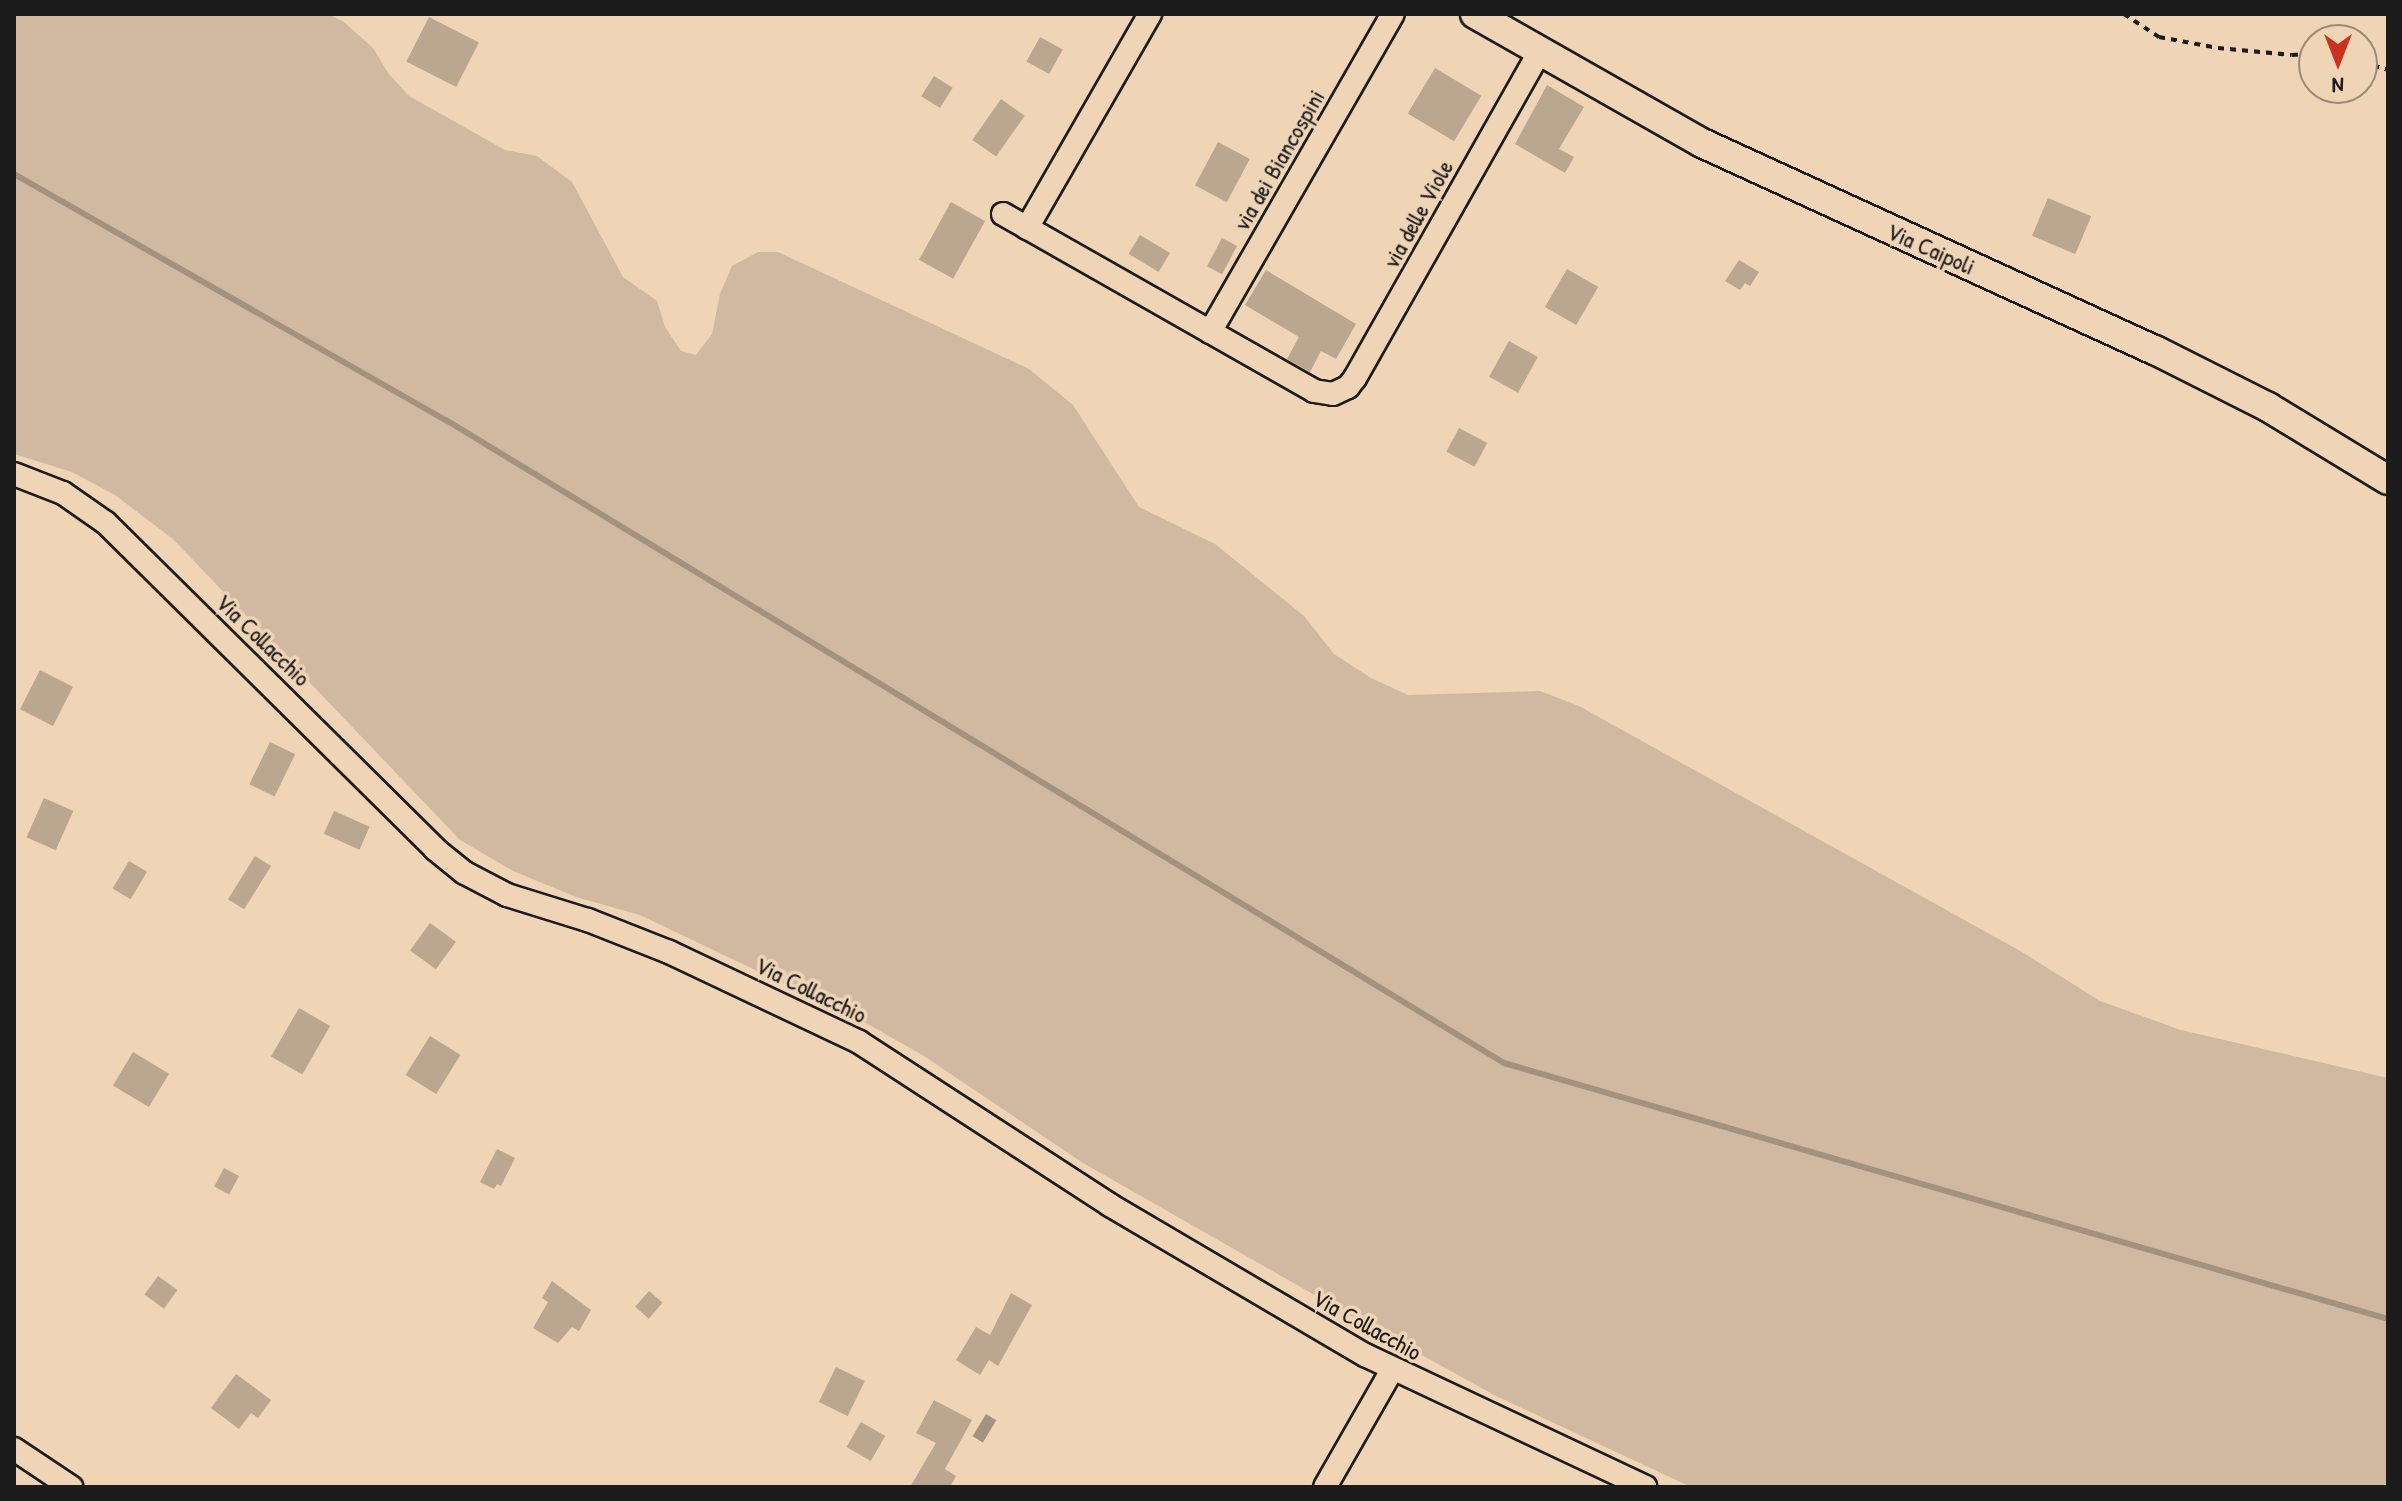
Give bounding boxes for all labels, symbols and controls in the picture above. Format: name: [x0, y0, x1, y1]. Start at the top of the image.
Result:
north arrow: [2298, 24, 2378, 104]
text: N: [2332, 71, 2344, 101]
street label: via dei Biancospini: [1227, 85, 1331, 235]
street label: via delle Viole: [1377, 155, 1459, 273]
street label: Via Caipoli: [1882, 217, 1980, 281]
street label: Via Collacchio: [210, 588, 316, 692]
street label: Via Collacchio: [751, 951, 871, 1029]
street label: Via Collacchio: [1307, 1283, 1427, 1367]

